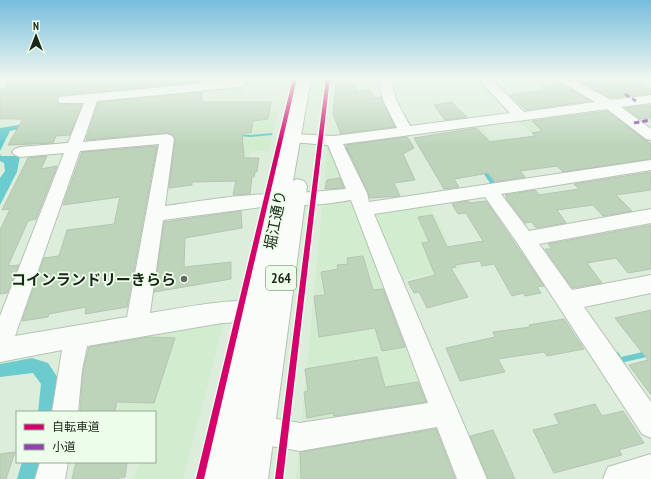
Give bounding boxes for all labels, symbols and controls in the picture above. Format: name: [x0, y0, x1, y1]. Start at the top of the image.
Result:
north arrow: [16, 16, 56, 56]
text: N: [33, 19, 39, 33]
street label: 堀江通り: [260, 189, 290, 251]
road number: 264: [266, 266, 296, 290]
place label: コインランドリーきらら: [11, 270, 176, 289]
marker: コインランドリーきらら: [179, 274, 189, 284]
legend: [16, 411, 156, 463]
text: 自転車道: [52, 419, 100, 434]
text: 小道: [52, 439, 76, 454]

